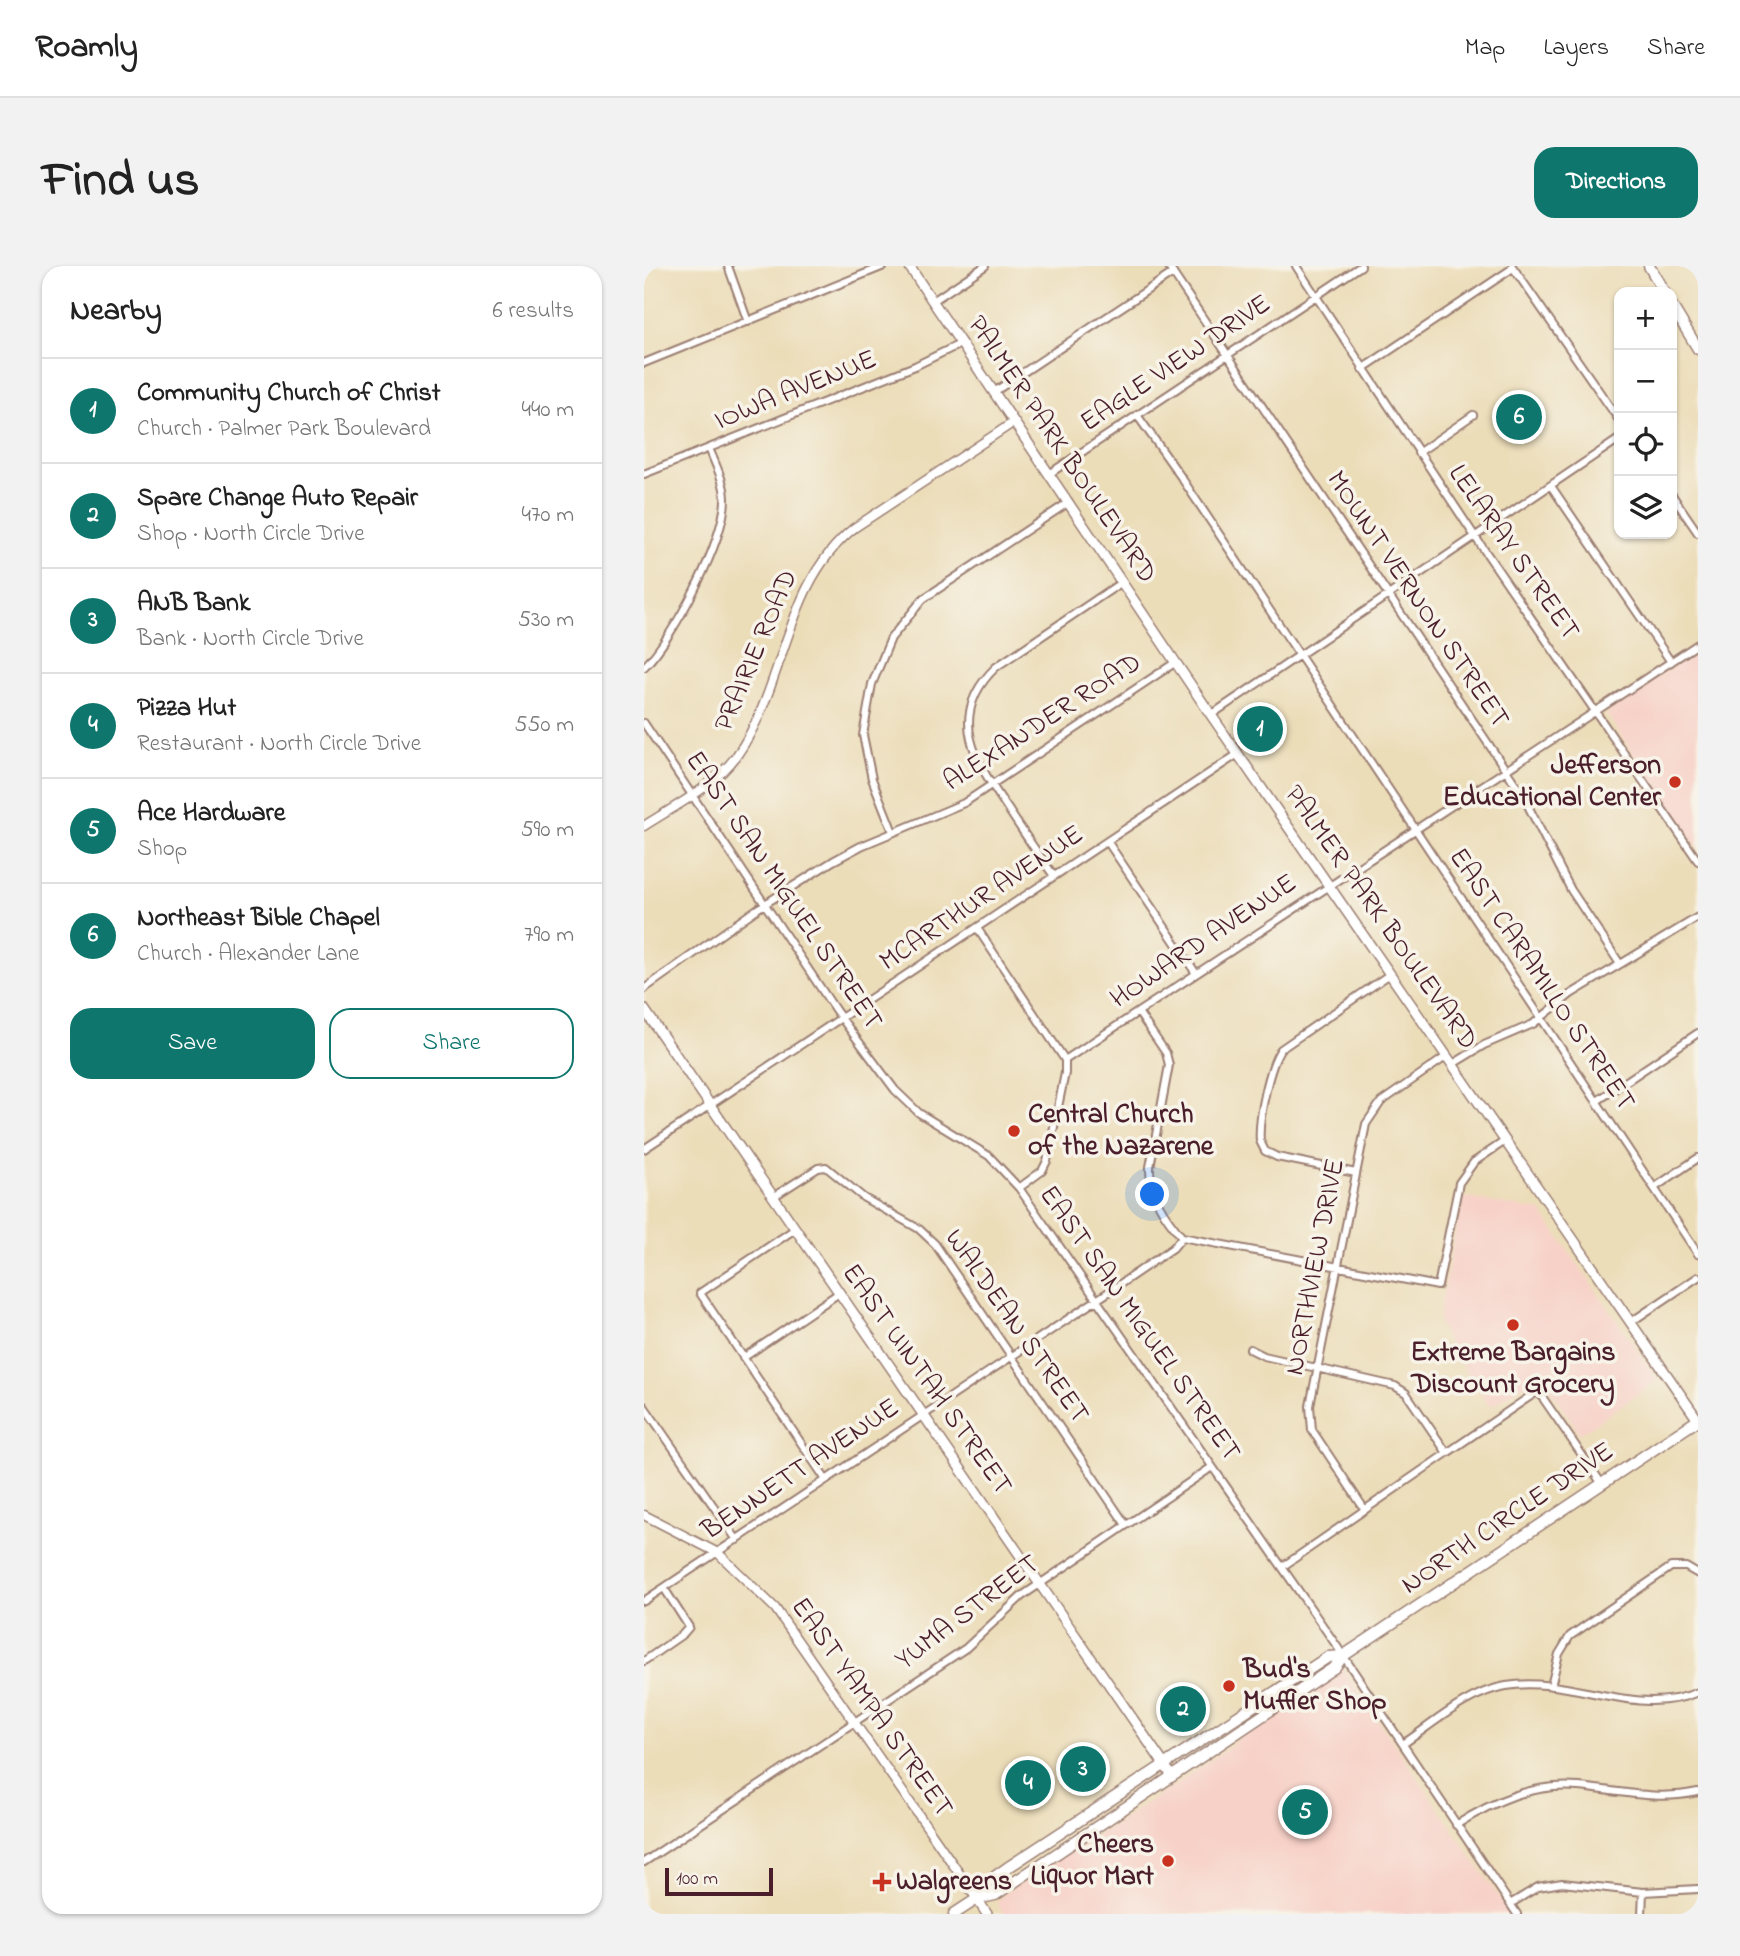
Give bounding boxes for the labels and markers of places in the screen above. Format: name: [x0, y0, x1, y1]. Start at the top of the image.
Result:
pin: 6: [1496, 391, 1542, 443]
pin: 1: [1237, 703, 1283, 755]
place label: Jefferson Educational Center: [1443, 746, 1662, 819]
marker: Jefferson Educational Center: [1667, 774, 1683, 790]
place label: Central Church of the Nazarene: [1028, 1095, 1215, 1168]
marker: Central Church of the Nazarene: [1006, 1123, 1022, 1139]
marker: Extreme Bargains Discount Grocery: [1505, 1317, 1521, 1333]
place label: Extreme Bargains Discount Grocery: [1409, 1333, 1615, 1406]
place label: Bud's Muffler Shop: [1241, 1650, 1386, 1723]
marker: Bud's Muffler Shop: [1221, 1678, 1237, 1694]
pin: 2: [1160, 1683, 1206, 1735]
pin: 3: [1060, 1743, 1106, 1795]
pin: 4: [1005, 1757, 1051, 1809]
pin: 5: [1282, 1786, 1328, 1838]
place label: Cheers Liquor Mart: [1031, 1825, 1155, 1898]
marker: Cheers Liquor Mart: [1160, 1853, 1176, 1869]
place label: Walgreens: [896, 1862, 1012, 1904]
marker: Walgreens: [874, 1874, 890, 1890]

